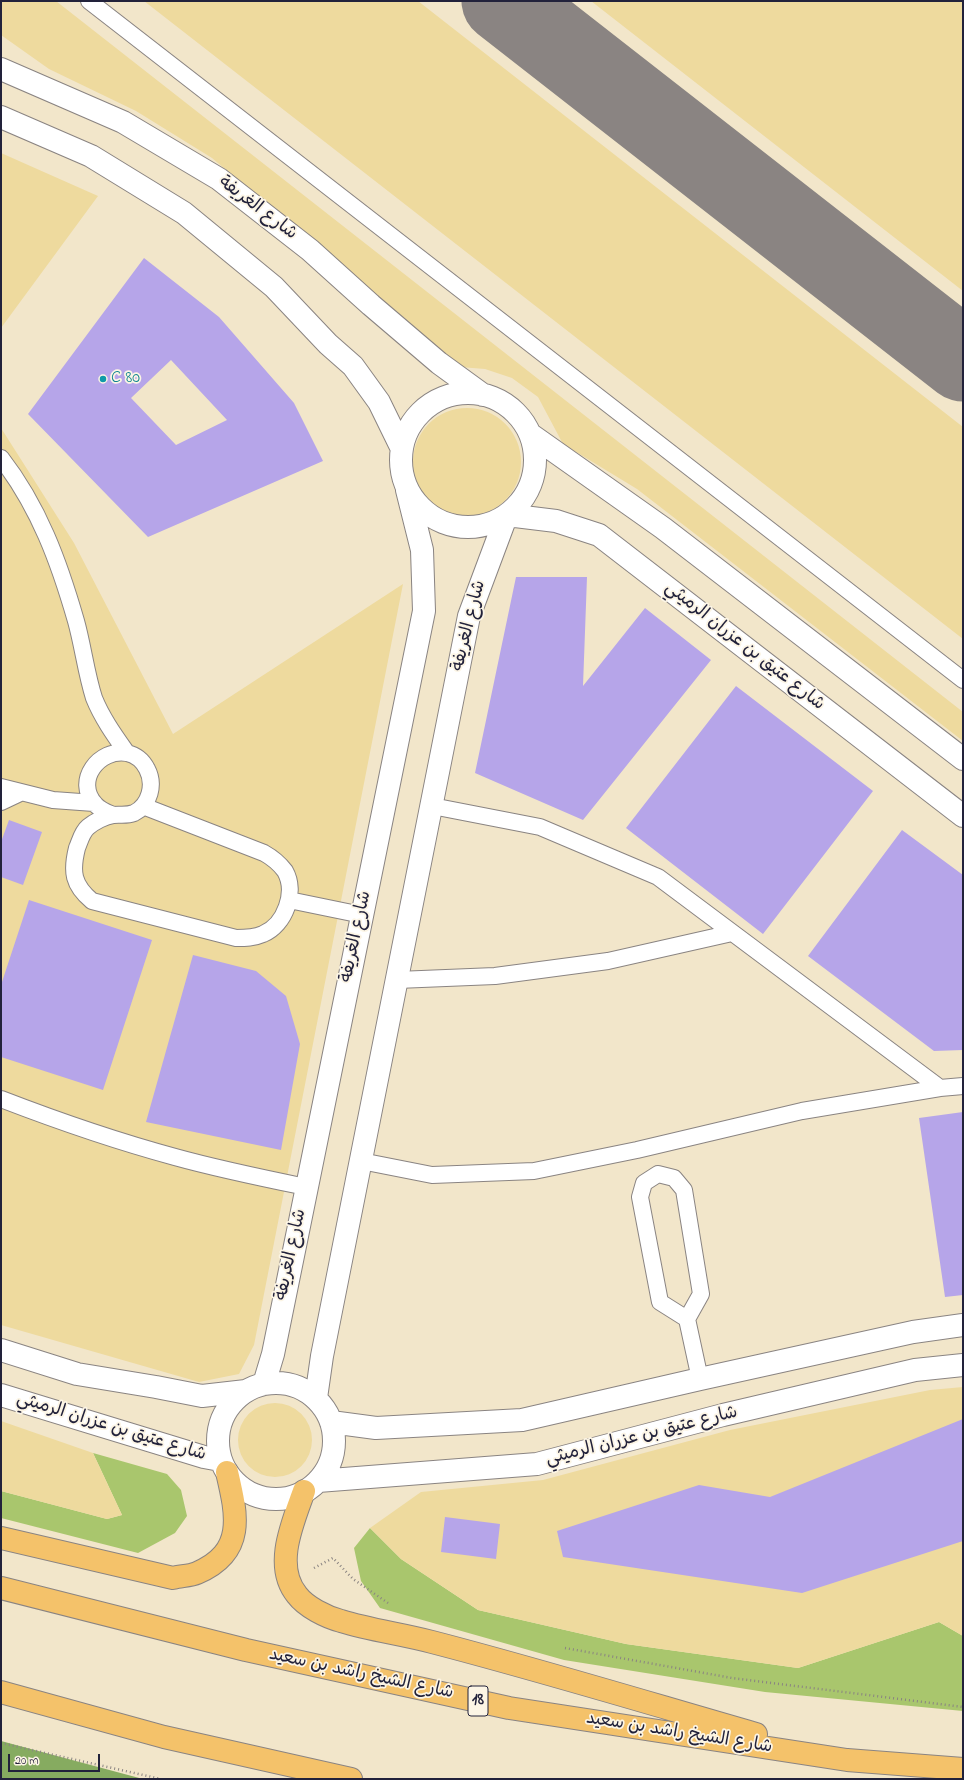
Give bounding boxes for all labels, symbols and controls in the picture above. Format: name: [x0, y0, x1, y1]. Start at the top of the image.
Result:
street label: شارع الغريفة: [213, 172, 301, 246]
place label: C 80: [111, 368, 140, 390]
marker: C 80: [98, 374, 108, 384]
street label: شارع الغريفة: [448, 578, 492, 674]
street label: شارع عتيق بن عزران الرميثي: [660, 578, 828, 716]
street label: شارع الغريفة: [337, 889, 377, 985]
street label: شارع الغريفة: [272, 1207, 312, 1303]
street label: شارع عتيق بن عزران الرميثي: [14, 1389, 208, 1467]
street label: شارع عتيق بن عزران الرميثي: [544, 1403, 740, 1471]
street label: شارع الشيخ راشد بن سعيد: [267, 1645, 455, 1705]
road number: 18: [468, 1686, 488, 1716]
street label: شارع الشيخ راشد بن سعيد: [584, 1709, 774, 1759]
scale bar: [10, 1746, 102, 1772]
text: 20 m: [15, 1752, 38, 1770]

